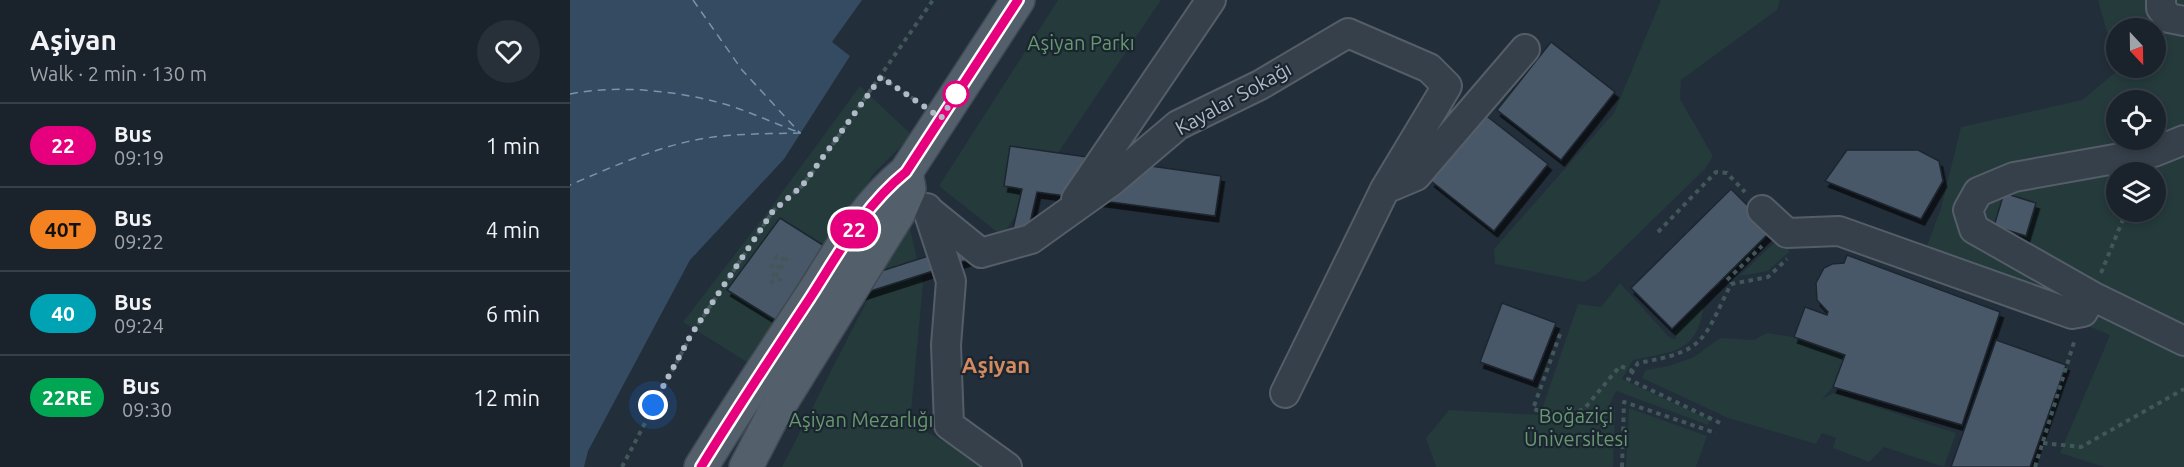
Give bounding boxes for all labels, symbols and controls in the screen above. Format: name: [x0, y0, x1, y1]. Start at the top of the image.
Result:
north arrow: [2106, 18, 2166, 78]
map controls: [2106, 18, 2166, 222]
button: heart: [477, 20, 540, 83]
text: Aşiyan: [30, 24, 117, 55]
park label: Aşiyan Parkı: [1027, 31, 1135, 54]
street label: Kayalar Sokağı: [1171, 57, 1295, 139]
text: Walk · 2 min · 130 m: [30, 62, 207, 85]
unlabelled marker: [943, 81, 969, 107]
button: locate: [2106, 90, 2166, 150]
text: Bus: [114, 121, 152, 146]
text: 22: [51, 133, 75, 157]
text: 1 min: [486, 133, 540, 158]
text: 09:19: [114, 146, 164, 169]
button: layers: [2106, 162, 2166, 222]
text: Bus: [114, 205, 152, 230]
line badge: 22: [827, 210, 881, 248]
text: 40T: [45, 217, 81, 241]
text: 4 min: [486, 217, 540, 242]
text: 22: [842, 217, 866, 241]
text: 09:22: [114, 230, 164, 253]
text: Bus: [114, 289, 152, 314]
text: 40: [51, 301, 75, 325]
text: 6 min: [486, 301, 540, 326]
text: 09:24: [114, 314, 164, 337]
district label: Aşiyan: [962, 352, 1030, 378]
text: Bus: [122, 373, 160, 398]
text: 22RE: [42, 385, 92, 409]
text: 12 min: [473, 385, 540, 410]
your location: [638, 390, 668, 420]
text: 09:30: [122, 398, 172, 421]
park label: Boğaziçi Üniversitesi: [1524, 404, 1628, 450]
park label: Aşiyan Mezarlığı: [789, 408, 933, 431]

